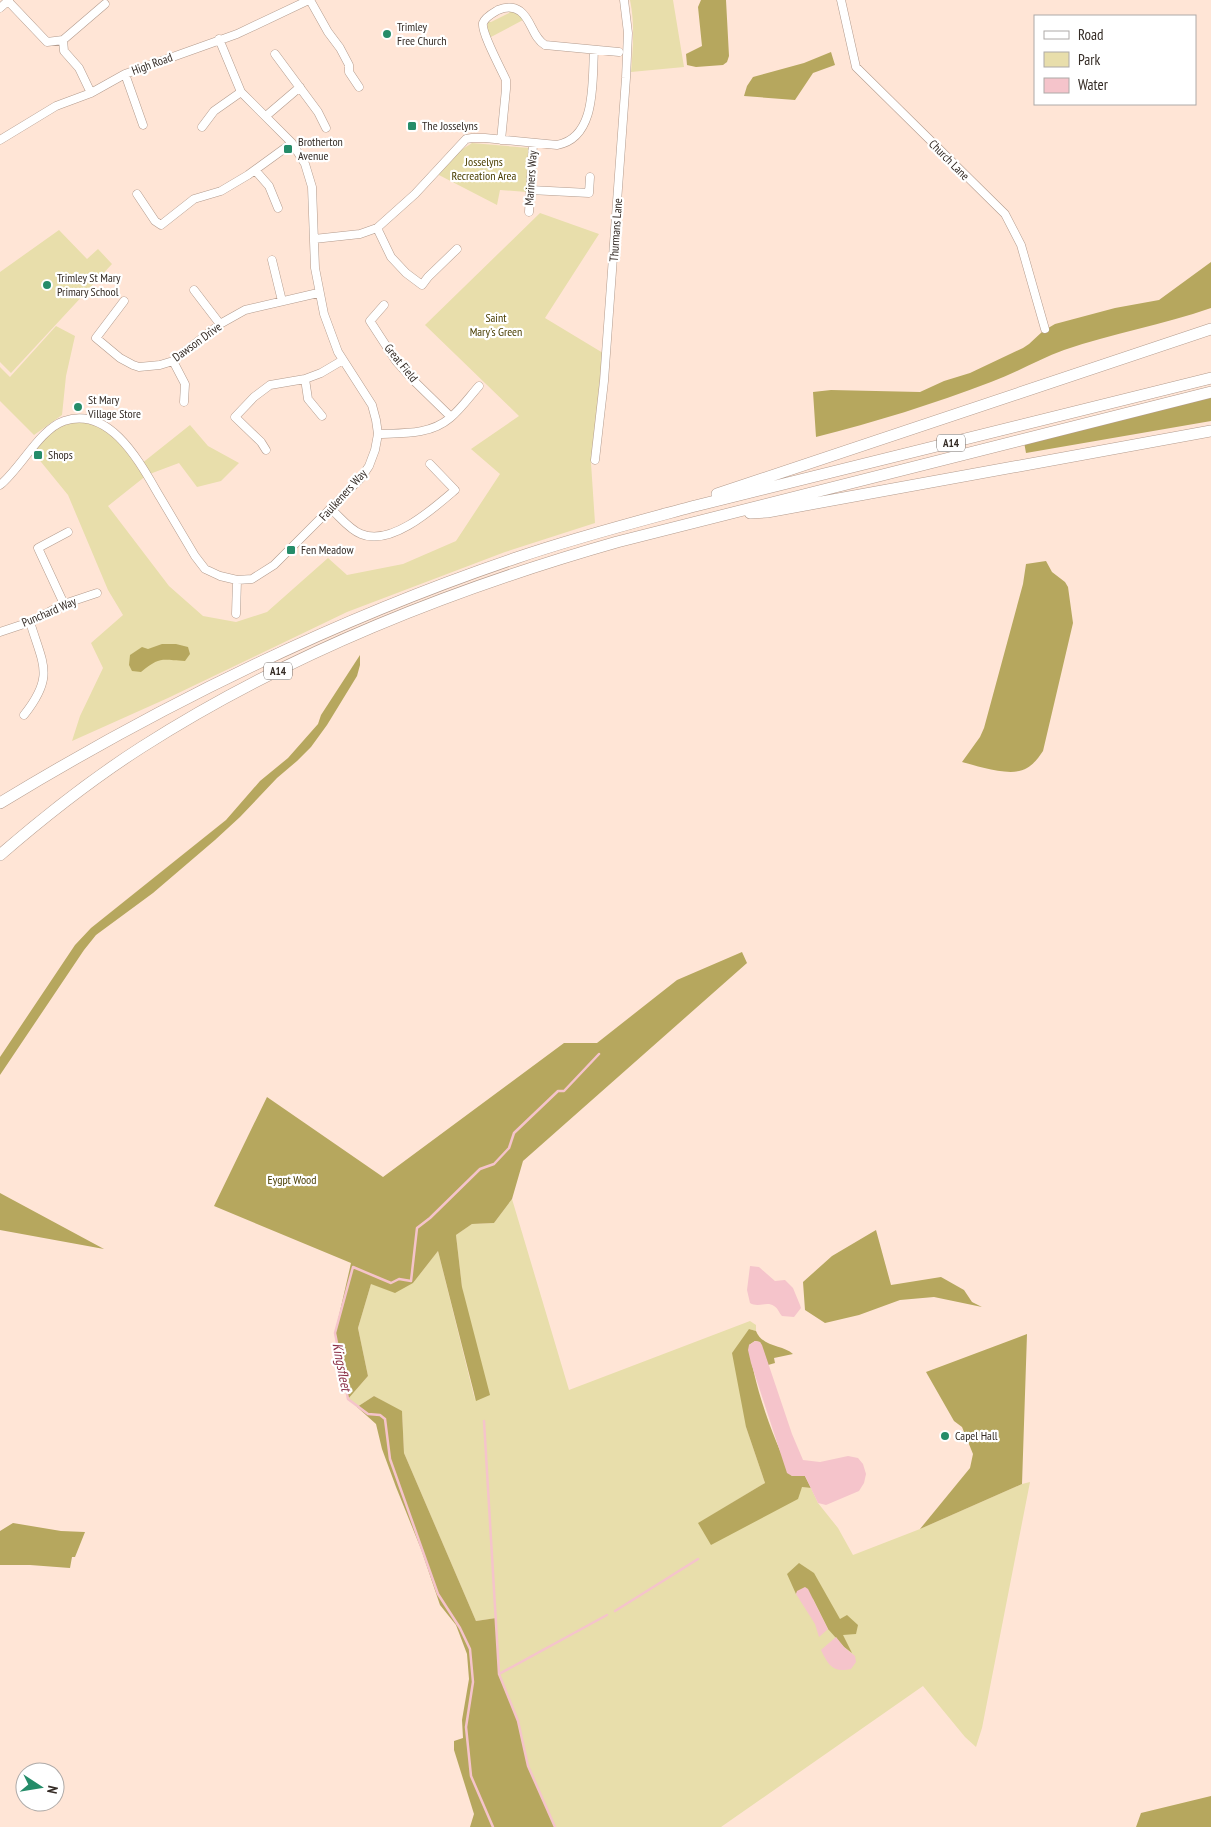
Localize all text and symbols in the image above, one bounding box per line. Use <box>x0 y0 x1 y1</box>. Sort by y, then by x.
legend <box>1034 15 1196 105</box>
place label: Trimley Free Church <box>397 19 446 48</box>
text: Road <box>1078 25 1104 44</box>
marker: Trimley Free Church <box>381 28 393 40</box>
street label: High Road <box>129 49 174 78</box>
text: Park <box>1078 50 1100 69</box>
text: Water <box>1078 75 1109 94</box>
place label: The Josselyns <box>422 118 478 133</box>
marker: The Josselyns <box>406 120 418 132</box>
place label: Brotherton Avenue <box>298 134 343 163</box>
street label: Church Lane <box>926 136 973 183</box>
marker: Brotherton Avenue <box>282 143 294 155</box>
street label: Mariners Way <box>521 149 540 206</box>
park label: Josselyns Recreation Area <box>452 154 517 183</box>
street label: Thurmans Lane <box>606 198 625 262</box>
place label: Trimley St Mary Primary School <box>57 270 121 299</box>
marker: Trimley St Mary Primary School <box>41 279 53 291</box>
park label: Saint Mary's Green <box>470 310 522 339</box>
street label: Dawson Drive <box>169 319 224 364</box>
street label: Great Field <box>381 340 421 385</box>
place label: St Mary Village Store <box>87 392 141 421</box>
marker: St Mary Village Store <box>72 401 84 413</box>
road number: A14 <box>937 434 965 452</box>
place label: Shops <box>48 447 73 462</box>
marker: Shops <box>32 449 44 461</box>
street label: Faulkeners Way <box>316 465 370 524</box>
place label: Fen Meadow <box>301 542 354 557</box>
marker: Fen Meadow <box>285 544 297 556</box>
street label: Punchard Way <box>19 593 79 630</box>
road number: A14 <box>264 662 292 679</box>
park label: Eygpt Wood <box>268 1172 316 1187</box>
water label: Kingsfleet <box>329 1341 356 1395</box>
place label: Capel Hall <box>955 1428 998 1443</box>
marker: Capel Hall <box>939 1430 951 1442</box>
north arrow <box>15 1762 65 1812</box>
text: N <box>43 1784 62 1795</box>

